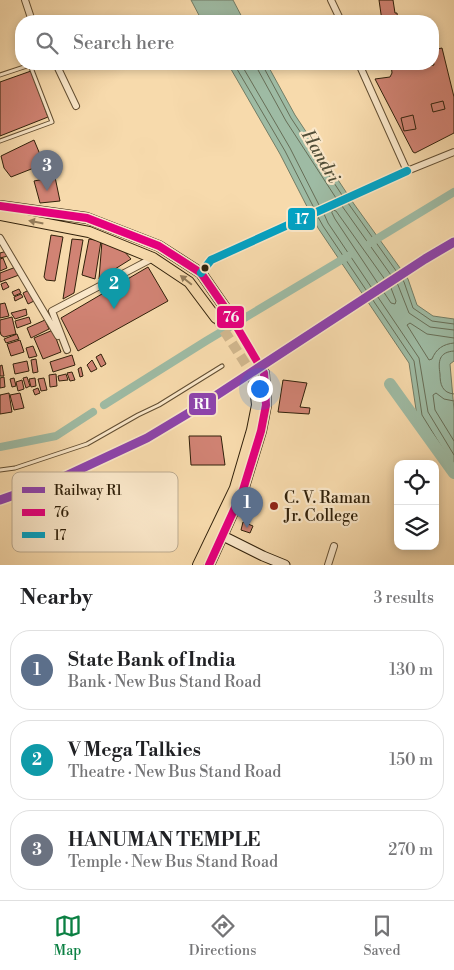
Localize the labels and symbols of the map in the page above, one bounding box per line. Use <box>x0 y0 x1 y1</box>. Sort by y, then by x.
water label: Handri <box>296 125 345 187</box>
pin: 3 <box>31 150 63 191</box>
line badge: 17 <box>287 207 316 231</box>
text: 17 <box>295 211 310 229</box>
one-way arrow <box>28 217 44 225</box>
unlabelled marker <box>200 263 210 273</box>
pin: 2 <box>98 268 130 309</box>
one-way arrow <box>179 275 192 286</box>
line badge: 76 <box>216 305 245 329</box>
text: 76 <box>223 309 239 327</box>
your location <box>247 376 273 402</box>
line badge: R1 <box>188 392 217 416</box>
text: R1 <box>193 396 211 414</box>
legend <box>12 472 178 552</box>
text: Railway R1 <box>54 482 122 500</box>
pin: 1 <box>231 487 263 528</box>
place label: C. V. Raman Jr. College <box>283 488 371 526</box>
marker: C. V. Raman Jr. College <box>268 500 280 512</box>
text: 76 <box>54 504 70 522</box>
text: 17 <box>54 527 66 545</box>

